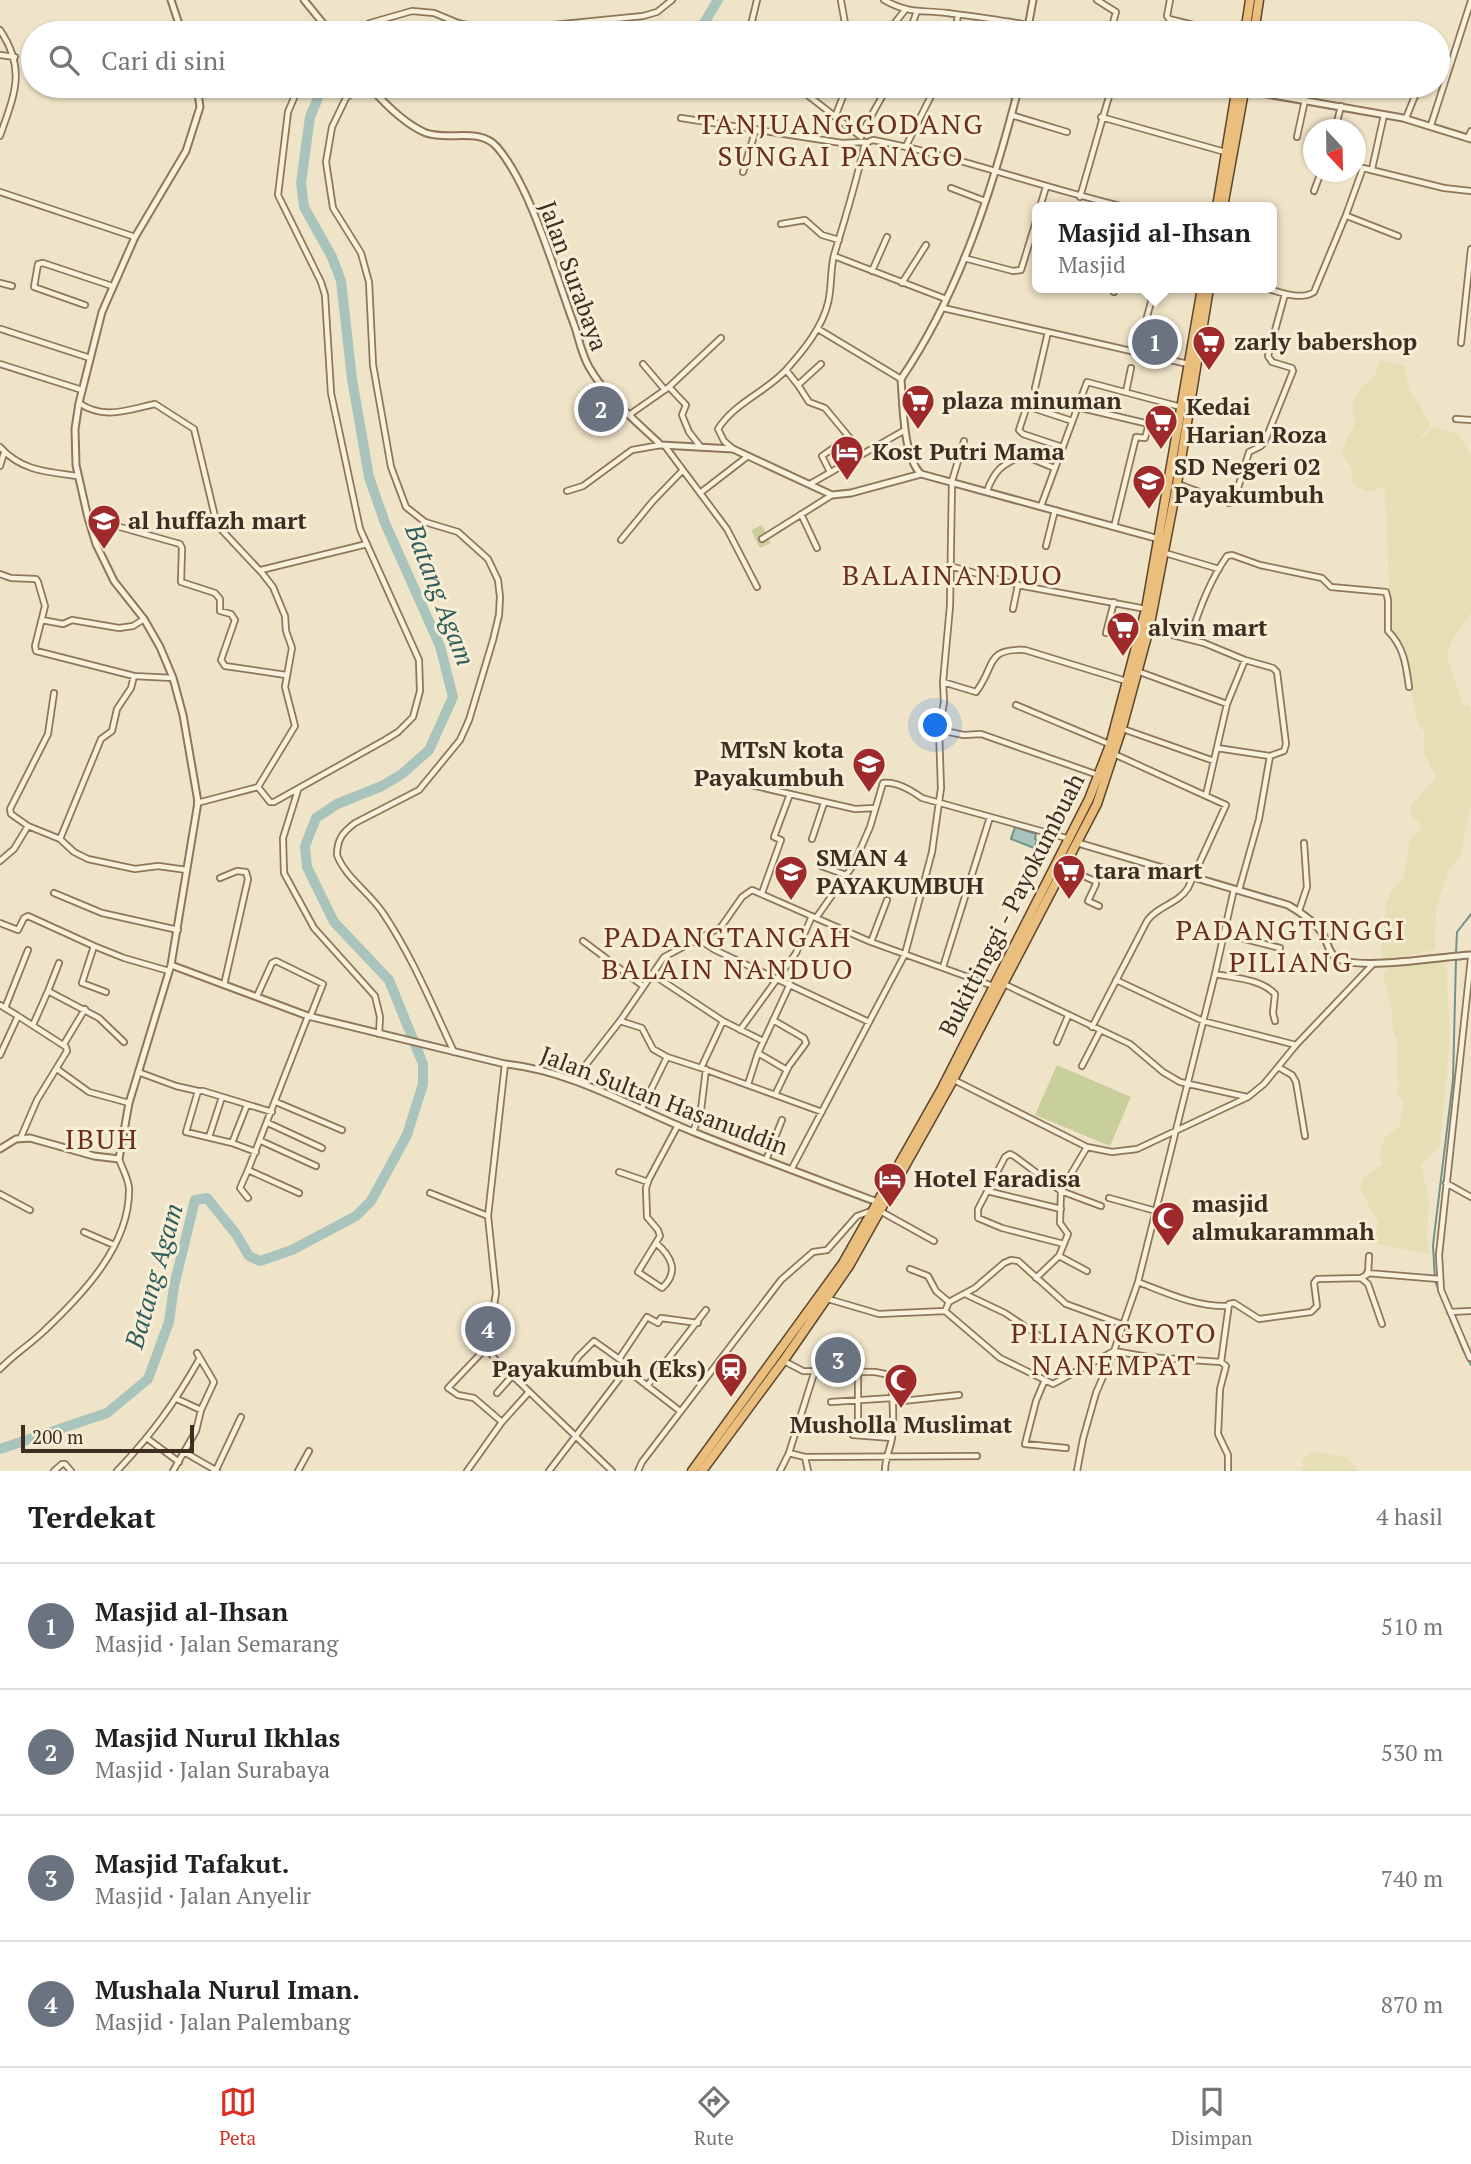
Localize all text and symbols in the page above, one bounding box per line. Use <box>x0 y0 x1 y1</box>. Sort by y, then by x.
search box <box>21 21 1450 98</box>
icon: search <box>45 41 83 79</box>
text: Cari di sini <box>101 43 226 77</box>
district label: TANJUANGGODANG SUNGAI PANAGO <box>697 105 985 174</box>
north arrow <box>1303 119 1366 182</box>
street label: Jalan Surabaya <box>532 196 616 355</box>
popup <box>1032 202 1277 293</box>
text: Masjid al-Ihsan <box>1058 215 1251 249</box>
text: Masjid <box>1058 249 1126 280</box>
pin: 1 <box>1132 316 1178 368</box>
supermarket icon: zarly babershop <box>1190 323 1228 372</box>
place label: zarly babershop <box>1234 325 1417 357</box>
supermarket icon: plaza minuman <box>899 382 937 431</box>
pin: 2 <box>578 383 624 435</box>
place label: plaza minuman <box>942 384 1122 416</box>
place label: Kedai Harian Roza <box>1186 390 1328 450</box>
supermarket icon: Kedai Harian Roza <box>1142 402 1180 451</box>
hotel icon: Kost Putri Mama <box>828 433 866 482</box>
place label: Kost Putri Mama <box>872 435 1066 467</box>
place label: SD Negeri 02 Payakumbuh <box>1174 450 1325 510</box>
school or university icon: SD Negeri 02 Payakumbuh <box>1130 462 1168 511</box>
school or university icon: al huffazh mart <box>85 502 123 551</box>
place label: al huffazh mart <box>128 504 307 536</box>
water label: Batang Agam <box>398 518 484 671</box>
district label: BALAINANDUO <box>842 556 1064 593</box>
supermarket icon: alvin mart <box>1104 609 1142 658</box>
place label: alvin mart <box>1148 611 1268 643</box>
your location <box>918 708 952 742</box>
place label: MTsN kota Payakumbuh <box>694 733 845 793</box>
school or university icon: MTsN kota Payakumbuh <box>850 745 888 794</box>
street label: Bukittinggi - Payokumbuah <box>931 768 1091 1042</box>
place label: SMAN 4 PAYAKUMBUH <box>816 841 984 901</box>
supermarket icon: tara mart <box>1050 852 1088 901</box>
school or university icon: SMAN 4 PAYAKUMBUH <box>772 853 810 902</box>
place label: tara mart <box>1094 854 1203 886</box>
district label: PADANGTINGGI PILIANG <box>1175 911 1407 980</box>
district label: PADANGTANGAH BALAIN NANDUO <box>601 918 855 987</box>
street label: Jalan Sultan Hasanuddin <box>536 1038 793 1162</box>
district label: IBUH <box>65 1120 139 1157</box>
hotel icon: Hotel Faradisa <box>871 1160 909 1209</box>
place label: Hotel Faradisa <box>914 1162 1082 1194</box>
place label: masjid almukarammah <box>1192 1187 1375 1247</box>
water label: Batang Agam <box>116 1199 190 1353</box>
mosque icon: masjid almukarammah <box>1149 1199 1187 1248</box>
pin: 4 <box>465 1303 511 1355</box>
district label: PILIANGKOTO NANEMPAT <box>1010 1314 1218 1383</box>
pin: 3 <box>815 1334 861 1386</box>
station icon: Payakumbuh (Eks) <box>712 1350 750 1399</box>
place label: Payakumbuh (Eks) <box>492 1352 706 1384</box>
mosque icon: Musholla Muslimat <box>882 1361 920 1410</box>
place label: Musholla Muslimat <box>790 1408 1013 1440</box>
scale bar <box>21 1422 194 1454</box>
text: 200 m <box>32 1424 83 1449</box>
text: Terdekat <box>28 1497 156 1537</box>
text: 4 hasil <box>1376 1501 1443 1532</box>
text: Masjid al-Ihsan <box>95 1594 288 1628</box>
text: 1 <box>45 1611 58 1642</box>
text: 510 m <box>1381 1611 1443 1642</box>
text: Masjid · Jalan Semarang <box>95 1628 338 1659</box>
text: Masjid Nurul Ikhlas <box>95 1720 340 1754</box>
text: 2 <box>45 1737 58 1768</box>
text: 530 m <box>1381 1737 1443 1768</box>
text: Masjid · Jalan Surabaya <box>95 1754 330 1785</box>
text: Masjid Tafakut. <box>95 1846 289 1880</box>
text: 3 <box>45 1863 58 1894</box>
text: 740 m <box>1381 1863 1443 1894</box>
text: Masjid · Jalan Anyelir <box>95 1880 311 1911</box>
text: Mushala Nurul Iman. <box>95 1972 360 2006</box>
text: 4 <box>45 1989 58 2020</box>
text: 870 m <box>1381 1989 1443 2020</box>
text: Masjid · Jalan Palembang <box>95 2006 350 2037</box>
tab: Peta <box>219 2083 257 2150</box>
tab: Rute <box>694 2083 734 2150</box>
tab: Disimpan <box>1171 2083 1252 2150</box>

